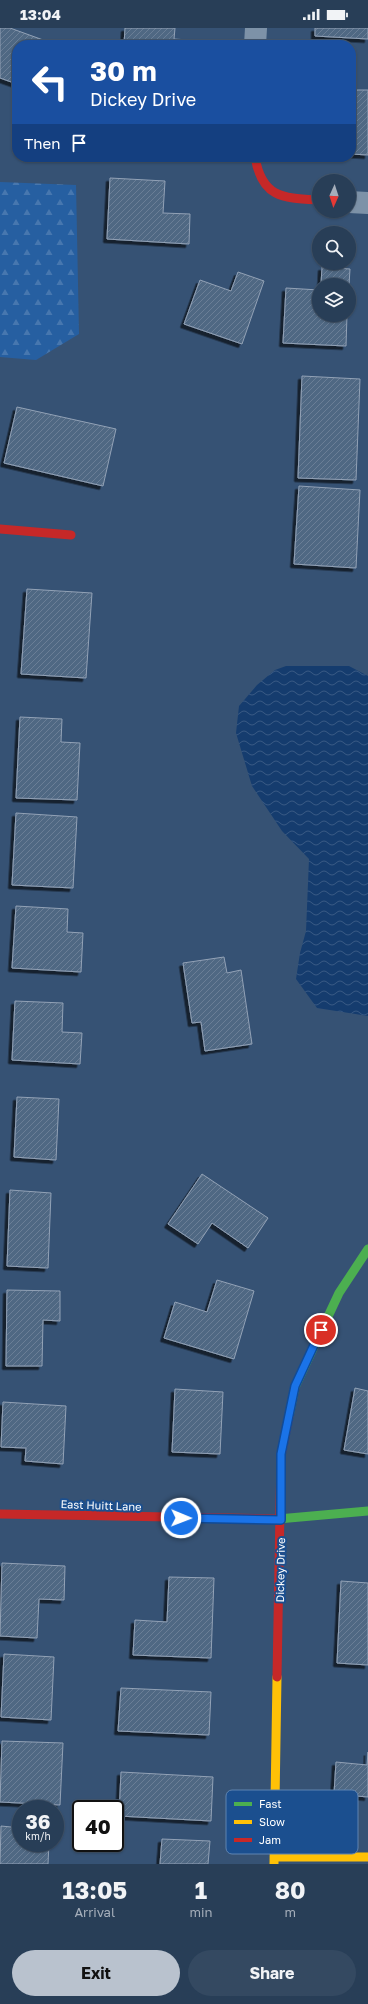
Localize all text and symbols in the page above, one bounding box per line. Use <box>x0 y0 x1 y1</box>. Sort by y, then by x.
text: 13:04 <box>20 5 61 23</box>
text: 30 m <box>90 54 157 87</box>
icon: left <box>24 56 76 108</box>
text: Dickey Drive <box>90 88 196 110</box>
icon: arrive <box>68 132 90 154</box>
text: Then <box>24 134 60 152</box>
north arrow <box>312 174 356 218</box>
map controls <box>312 174 356 322</box>
button: search <box>312 226 356 270</box>
button: layers <box>312 278 356 322</box>
pin <box>304 1313 338 1347</box>
icon: arrive <box>310 1319 332 1341</box>
street label: East Huitt Lane <box>60 1497 142 1513</box>
position arrow <box>160 1497 202 1539</box>
street label: Dickey Drive <box>273 1537 287 1603</box>
legend <box>226 1790 358 1854</box>
text: Fast <box>259 1797 282 1810</box>
speed limit sign: 40 <box>72 1800 124 1852</box>
text: 36 <box>26 1809 50 1833</box>
text: Slow <box>259 1815 285 1828</box>
text: km/h <box>25 1830 51 1842</box>
text: Jam <box>259 1833 281 1846</box>
text: 13:05 <box>62 1875 127 1904</box>
text: 1 <box>195 1875 207 1904</box>
text: 80 <box>275 1875 306 1904</box>
text: Arrival <box>74 1904 115 1920</box>
text: min <box>189 1904 212 1920</box>
text: m <box>284 1904 296 1920</box>
button: Exit <box>12 1950 180 1996</box>
button: Share <box>188 1950 356 1996</box>

